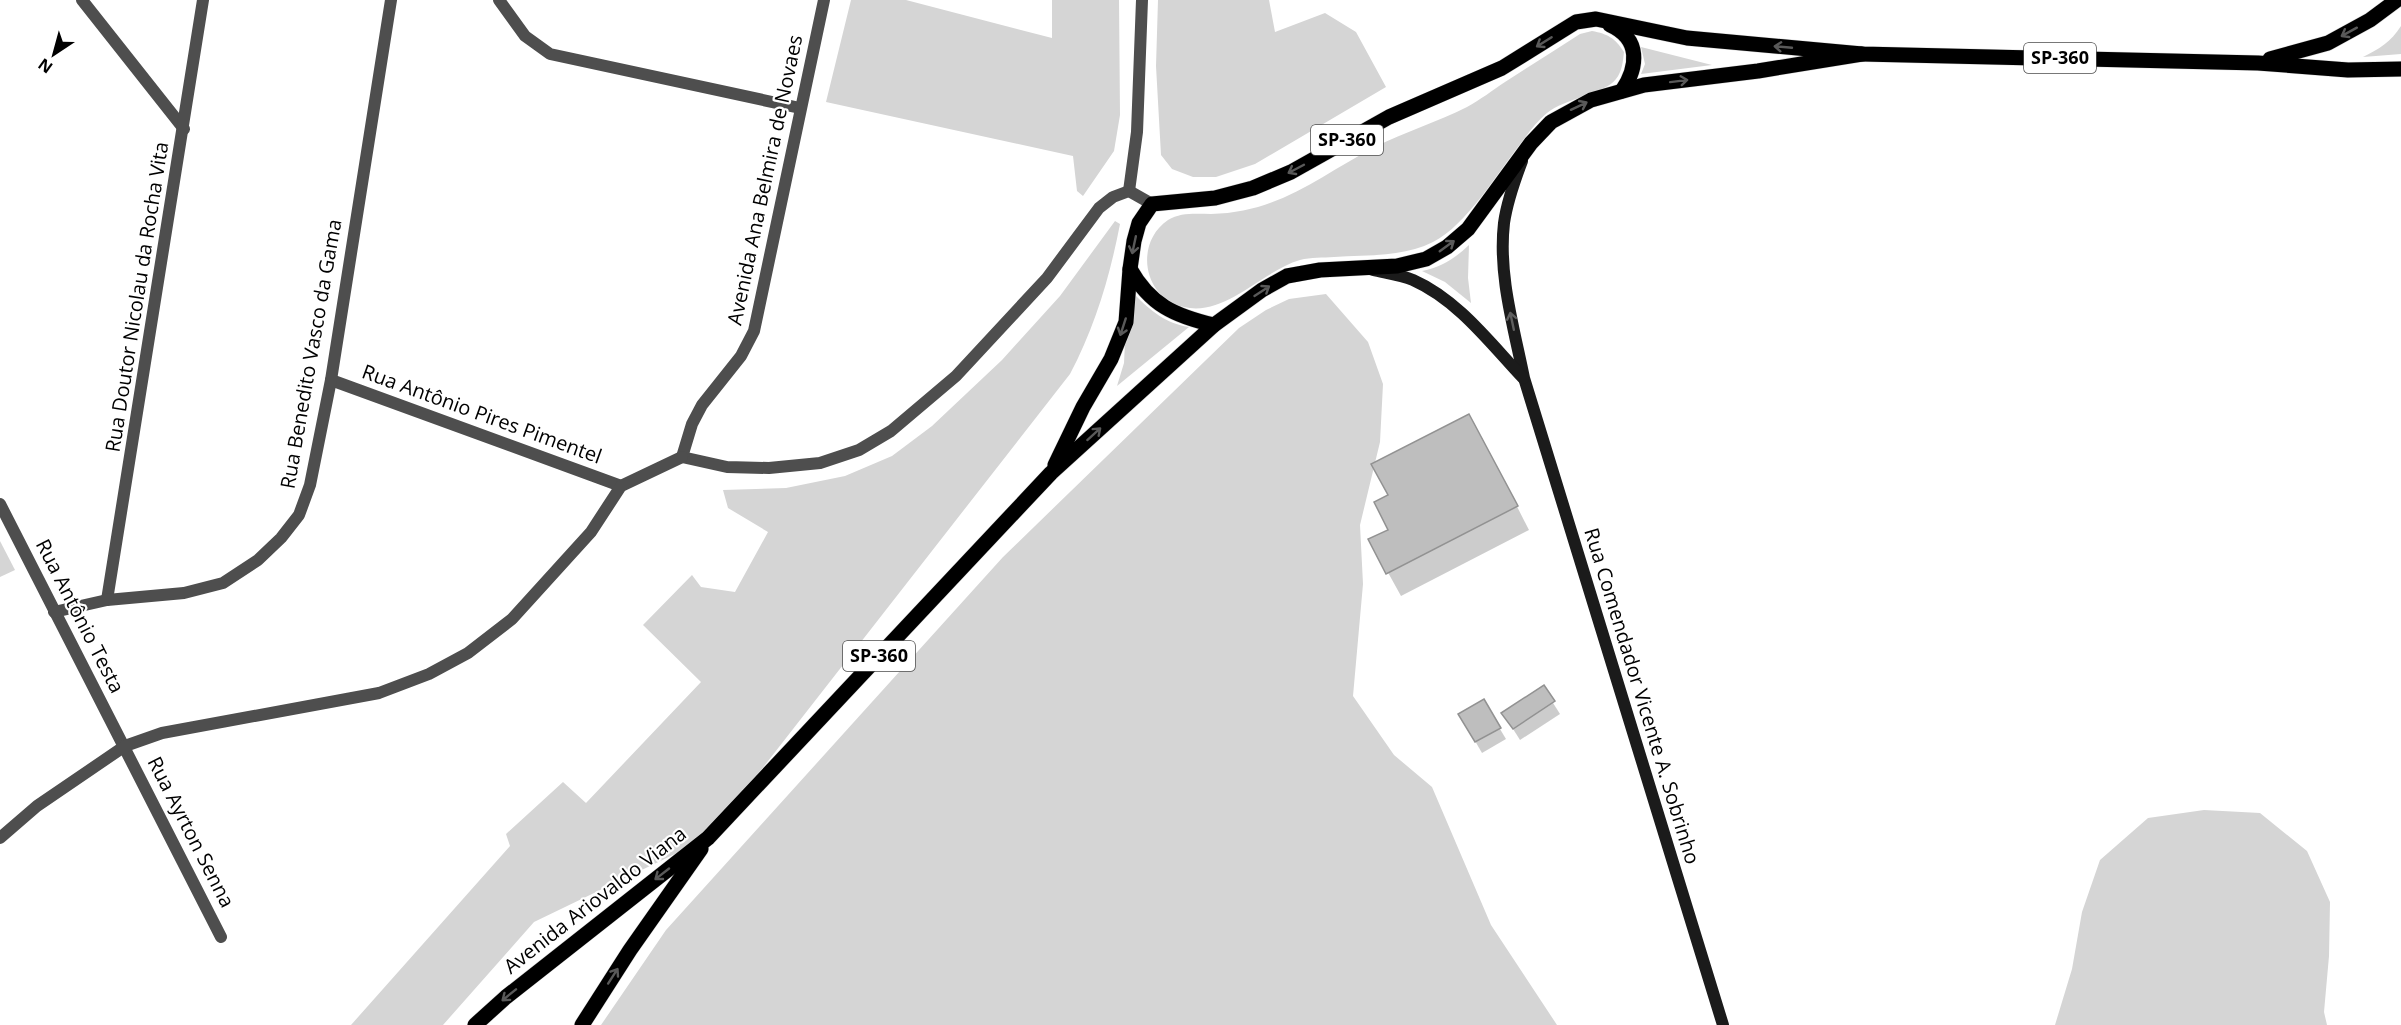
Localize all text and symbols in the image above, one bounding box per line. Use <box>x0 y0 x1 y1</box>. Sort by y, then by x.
north arrow <box>24 24 84 84</box>
one-way arrow <box>2341 26 2358 38</box>
street label: Avenida Ana Belmira de Novaes <box>721 32 808 327</box>
one-way arrow <box>1535 36 1552 49</box>
one-way arrow <box>1773 41 1793 52</box>
road number: SP-360 <box>2024 43 2096 73</box>
text: N <box>33 53 57 79</box>
one-way arrow <box>1669 75 1688 86</box>
one-way arrow <box>1570 99 1588 111</box>
road number: SP-360 <box>1311 125 1383 155</box>
street label: Rua Doutor Nicolau da Rocha Vita <box>99 140 174 454</box>
one-way arrow <box>1287 164 1305 175</box>
street label: Rua Benedito Vasco da Gama <box>273 217 348 491</box>
one-way arrow <box>1128 235 1139 255</box>
one-way arrow <box>1439 239 1455 252</box>
one-way arrow <box>1253 284 1270 297</box>
one-way arrow <box>1506 312 1517 331</box>
one-way arrow <box>1117 317 1128 336</box>
street label: Rua Antônio Pires Pimentel <box>359 358 606 470</box>
one-way arrow <box>1086 427 1101 441</box>
street label: Rua Comendador Vicente A. Sobrinho <box>1578 524 1707 867</box>
street label: Rua Antônio Testa <box>30 534 131 697</box>
road number: SP-360 <box>843 641 915 671</box>
street label: Rua Ayrton Senna <box>142 752 241 912</box>
street label: Avenida Ariovaldo Viana <box>498 820 692 979</box>
one-way arrow <box>654 868 670 881</box>
one-way arrow <box>608 968 620 985</box>
one-way arrow <box>501 988 517 1001</box>

